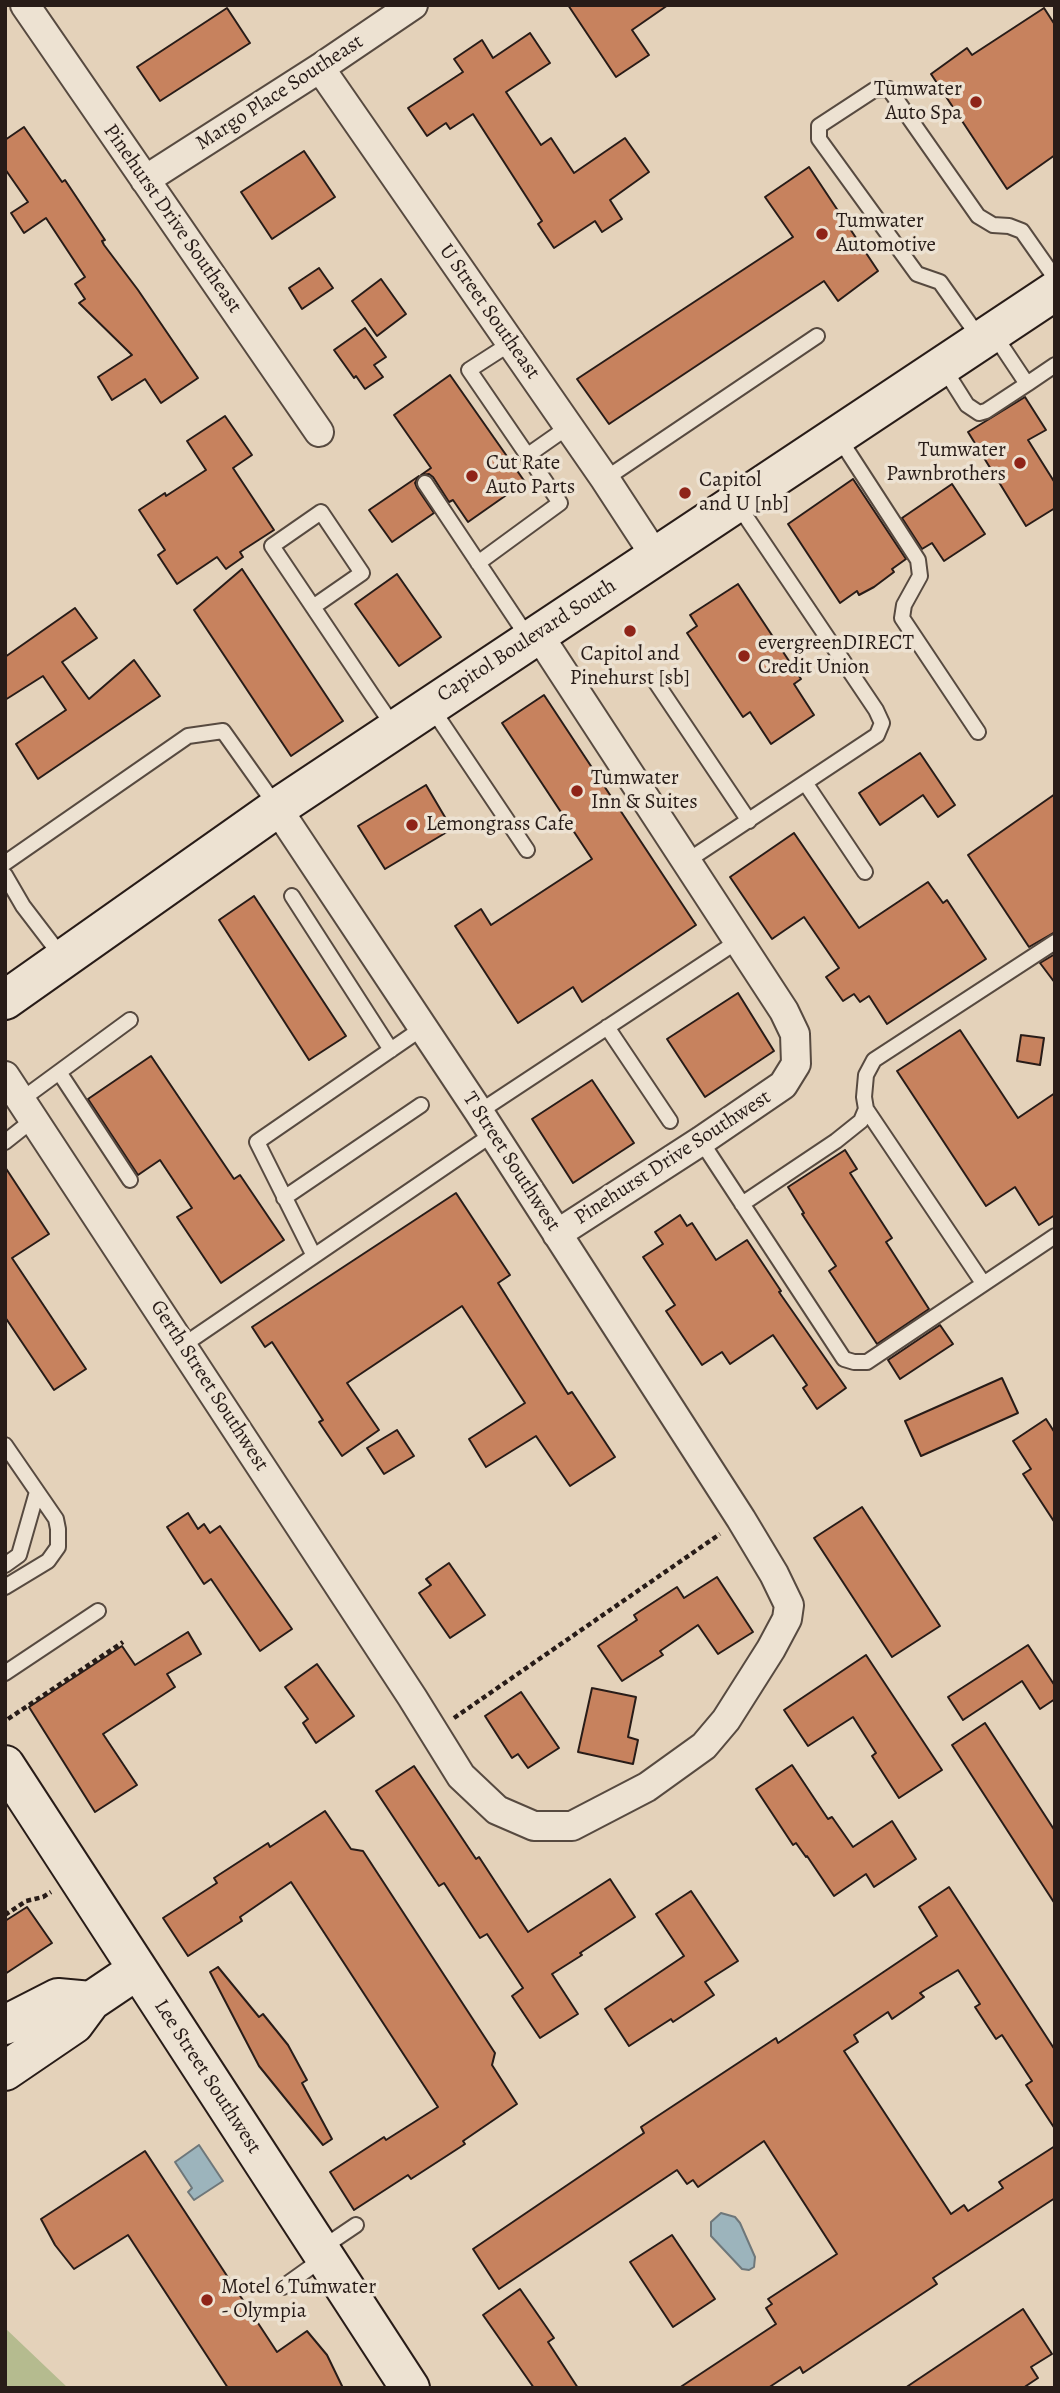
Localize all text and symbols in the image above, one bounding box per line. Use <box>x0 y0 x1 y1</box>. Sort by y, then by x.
street label: Margo Place Southeast <box>192 29 368 157</box>
place label: Tumwater Auto Spa <box>874 77 962 127</box>
marker: Tumwater Auto Spa <box>968 94 984 110</box>
street label: Pinehurst Drive Southeast <box>97 120 247 318</box>
place label: Tumwater Automotive <box>836 209 936 259</box>
marker: Tumwater Automotive <box>814 226 830 242</box>
street label: U Street Southeast <box>433 239 545 385</box>
place label: Tumwater Pawnbrothers <box>886 438 1006 488</box>
place label: Cut Rate Auto Parts <box>486 451 575 501</box>
marker: Tumwater Pawnbrothers <box>1012 455 1028 471</box>
marker: Cut Rate Auto Parts <box>464 468 480 484</box>
place label: Capitol and U [nb] <box>699 468 789 518</box>
marker: Capitol and U [nb] <box>677 485 693 501</box>
street label: Capitol Boulevard South <box>433 574 621 708</box>
marker: Capitol and Pinehurst [sb] <box>622 623 638 639</box>
place label: evergreenDIRECT Credit Union <box>758 631 914 681</box>
place label: Capitol and Pinehurst [sb] <box>570 642 690 692</box>
marker: evergreenDIRECT Credit Union <box>736 648 752 664</box>
place label: Tumwater Inn & Suites <box>591 766 698 816</box>
marker: Tumwater Inn & Suites <box>569 783 585 799</box>
place label: Lemongrass Cafe <box>426 812 574 838</box>
marker: Lemongrass Cafe <box>404 817 420 833</box>
street label: Pinehurst Drive Southwest <box>570 1085 776 1231</box>
street label: T Street Southwest <box>457 1088 565 1236</box>
street label: Gerth Street Southwest <box>144 1296 274 1476</box>
street label: Lee Street Southwest <box>148 1995 266 2159</box>
place label: Motel 6 Tumwater - Olympia <box>221 2275 376 2325</box>
marker: Motel 6 Tumwater - Olympia <box>199 2292 215 2308</box>

